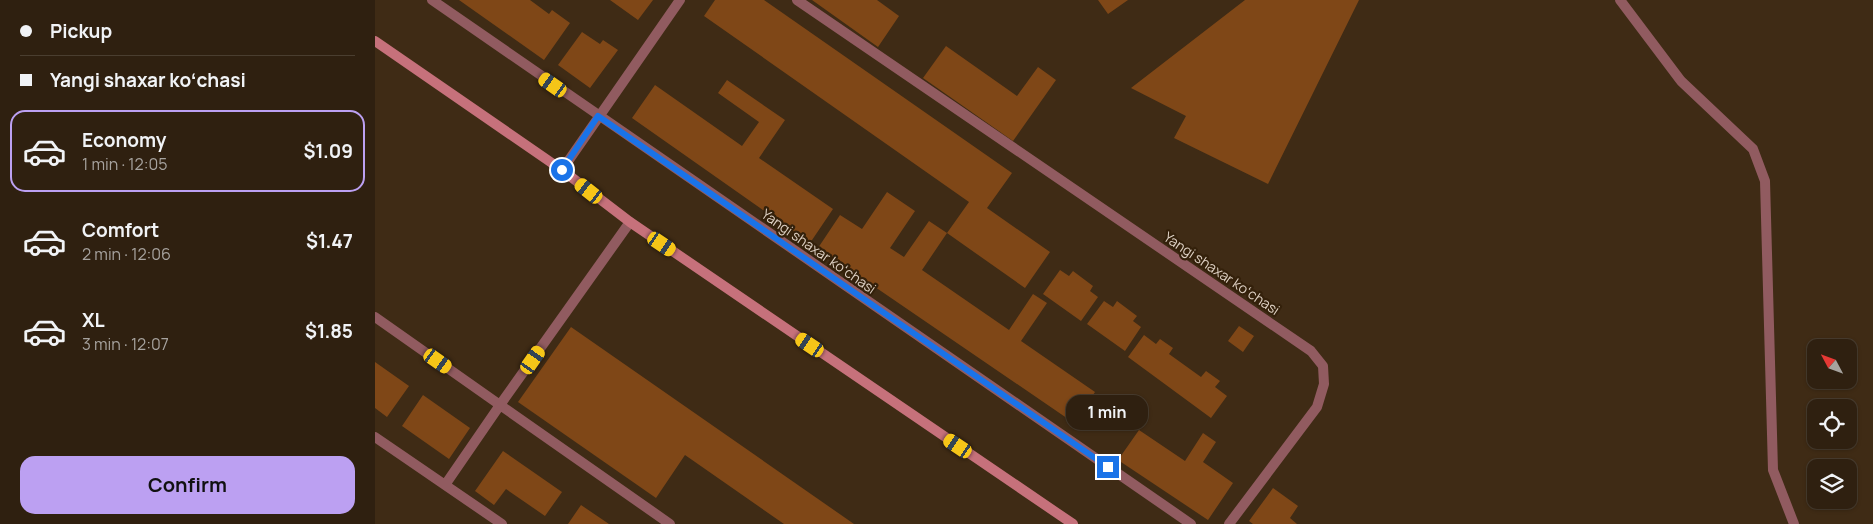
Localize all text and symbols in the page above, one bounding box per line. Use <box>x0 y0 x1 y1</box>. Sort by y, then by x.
text: Pickup <box>50 18 112 44</box>
text: Yangi shaxar koʻchasi <box>50 67 246 93</box>
car <box>536 70 569 100</box>
text: Economy <box>82 127 166 153</box>
icon: car <box>22 129 67 174</box>
text: $1.09 <box>303 138 353 164</box>
text: 1 min · 12:05 <box>82 153 167 175</box>
route start <box>551 159 573 181</box>
car <box>572 176 605 206</box>
street label: Yangi shaxar koʻchasi <box>758 204 880 298</box>
text: Comfort <box>82 217 159 243</box>
icon: car <box>22 219 67 264</box>
street label: Yangi shaxar koʻchasi <box>1160 227 1284 319</box>
text: $1.47 <box>306 228 353 254</box>
car <box>645 229 678 259</box>
text: 2 min · 12:06 <box>82 243 171 265</box>
text: XL <box>82 307 105 333</box>
icon: car <box>22 309 67 354</box>
text: $1.85 <box>305 318 353 344</box>
car <box>793 330 826 360</box>
text: 3 min · 12:07 <box>82 333 169 355</box>
north arrow <box>1807 339 1857 389</box>
map controls <box>1807 339 1857 509</box>
car <box>518 343 547 377</box>
car <box>421 346 454 376</box>
callout: 1 min <box>1067 394 1149 430</box>
button: locate <box>1807 399 1857 449</box>
text: 1 min <box>1087 401 1127 423</box>
car <box>941 431 974 461</box>
button: Confirm <box>20 456 355 514</box>
route end <box>1097 456 1119 478</box>
button: layers <box>1807 459 1857 509</box>

